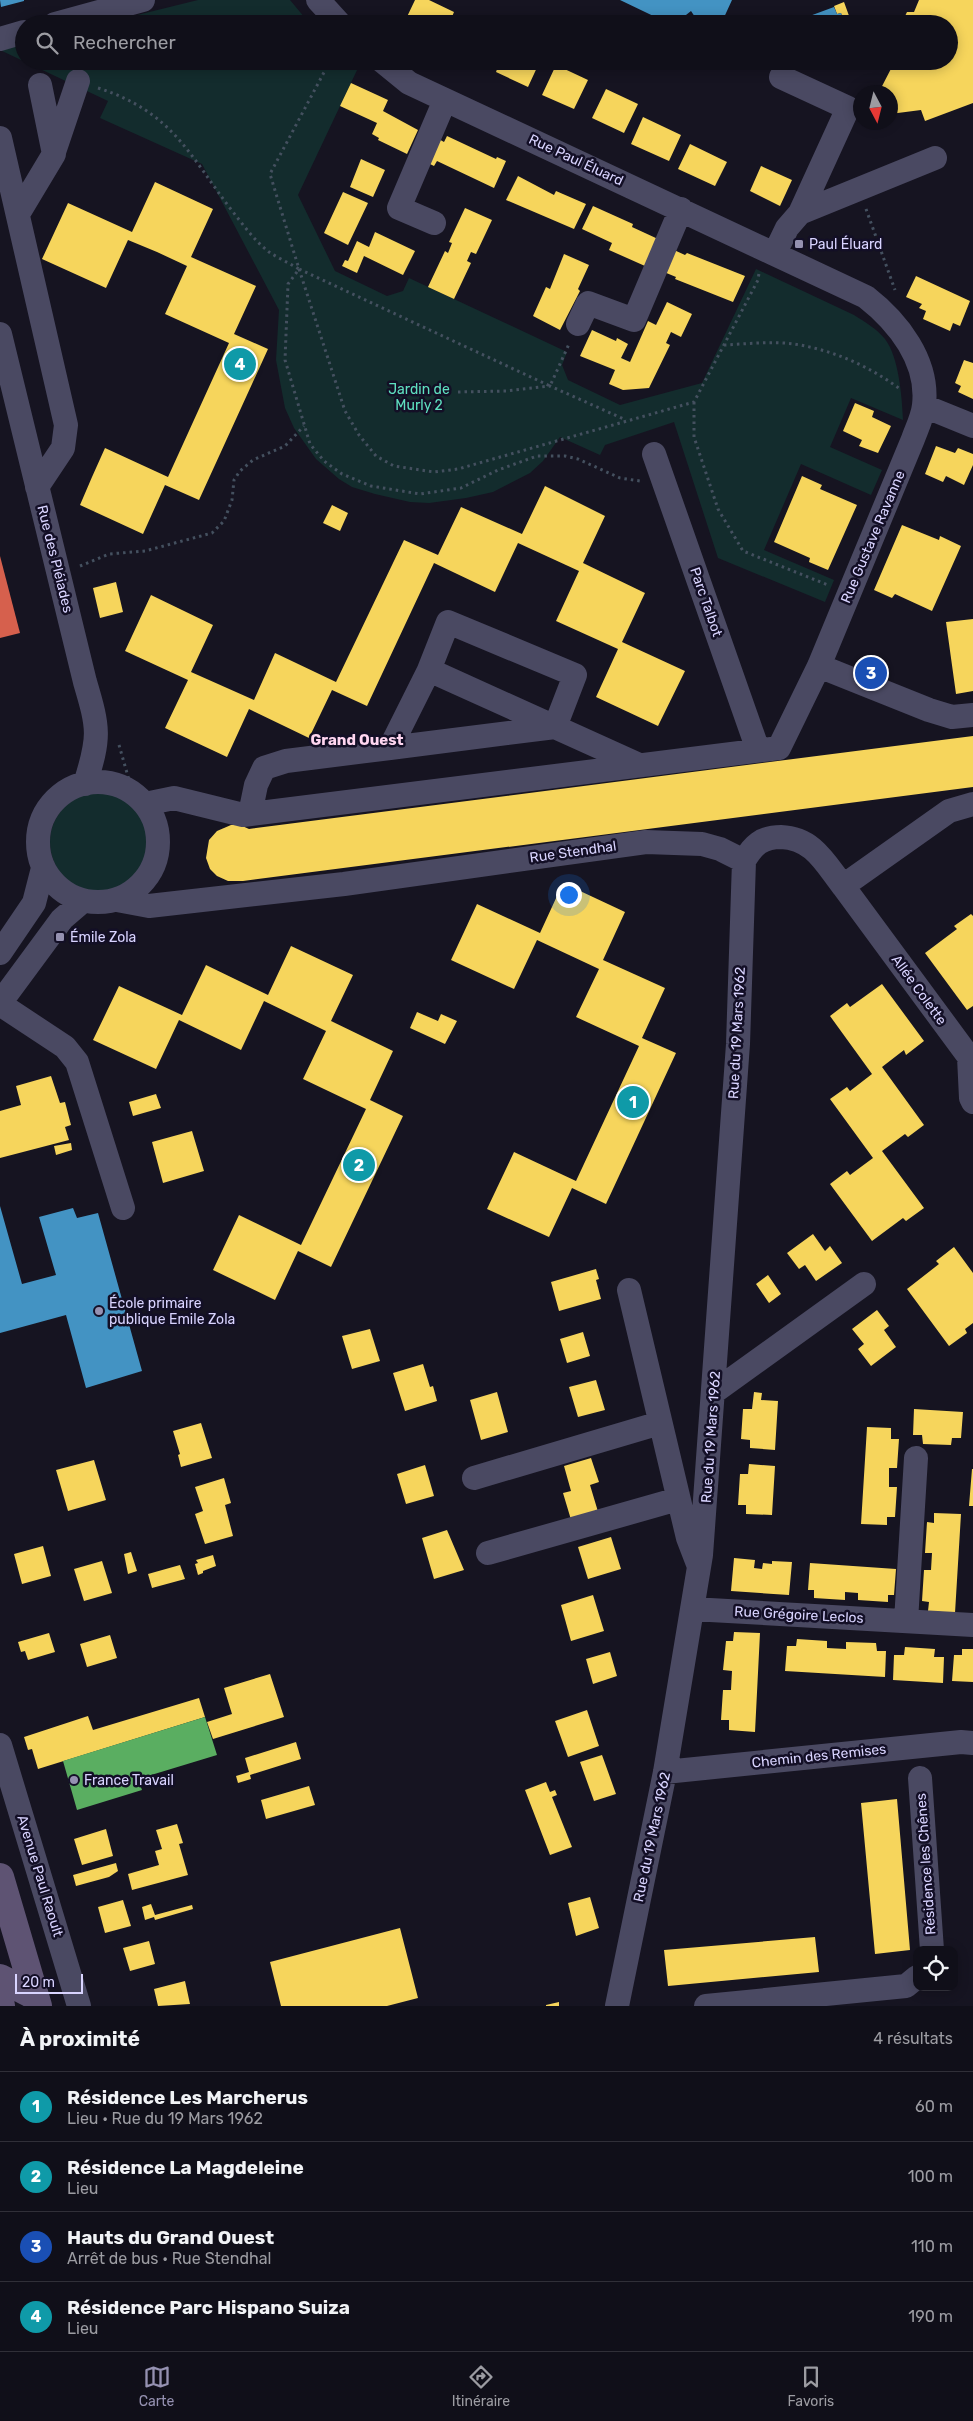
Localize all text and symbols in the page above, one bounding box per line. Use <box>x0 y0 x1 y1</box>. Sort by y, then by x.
search box <box>15 15 958 70</box>
icon: search <box>33 29 61 57</box>
text: Rechercher <box>73 31 176 54</box>
north arrow <box>853 85 898 130</box>
street label: Rue Paul Éluard <box>526 130 626 189</box>
place label: Paul Éluard <box>809 235 882 253</box>
marker: Paul Éluard <box>793 238 805 250</box>
pin: 4 <box>224 345 256 383</box>
park label: Jardin de Murly 2 <box>388 381 450 414</box>
street label: Rue Gustave Ravanne <box>837 468 909 606</box>
street label: Rue des Pléiades <box>33 503 77 615</box>
street label: Parc Talbot <box>686 565 726 639</box>
pin: 3 <box>855 654 887 692</box>
district label: Grand Ouest <box>310 731 404 749</box>
street label: Rue Stendhal <box>529 838 617 866</box>
your location <box>556 882 582 908</box>
place label: Émile Zola <box>70 928 136 946</box>
marker: Émile Zola <box>54 931 66 943</box>
street label: Allée Colette <box>888 952 950 1029</box>
street label: Rue du 19 Mars 1962 <box>725 966 749 1100</box>
pin: 1 <box>617 1083 649 1121</box>
pin: 2 <box>343 1146 375 1184</box>
place label: École primaire publique Emile Zola <box>109 1294 235 1328</box>
marker: École primaire publique Emile Zola <box>93 1305 105 1317</box>
street label: Rue du 19 Mars 1962 <box>698 1370 724 1504</box>
street label: Rue Grégoire Leclos <box>734 1603 864 1627</box>
street label: Chemin des Remises <box>751 1740 887 1772</box>
street label: Rue du 19 Mars 1962 <box>630 1771 674 1903</box>
place label: France Travail <box>84 1772 174 1789</box>
marker: France Travail <box>68 1774 80 1786</box>
street label: Résidence les Chênes <box>913 1793 939 1935</box>
street label: Avenue Paul Raoult <box>13 1813 67 1939</box>
map controls <box>913 1946 958 1991</box>
button: locate <box>913 1946 958 1991</box>
scale bar <box>15 1971 82 1994</box>
text: 20 m <box>22 1974 55 1991</box>
text: À proximité <box>20 2026 140 2051</box>
text: 4 résultats <box>873 2029 953 2048</box>
text: Résidence Les Marcherus <box>67 2086 308 2109</box>
text: 1 <box>32 2097 40 2116</box>
text: 60 m <box>915 2097 953 2116</box>
text: Lieu · Rue du 19 Mars 1962 <box>67 2109 263 2128</box>
text: Résidence La Magdeleine <box>67 2156 304 2179</box>
text: 2 <box>31 2167 41 2186</box>
text: 100 m <box>908 2167 953 2186</box>
text: Lieu <box>67 2179 98 2198</box>
text: Hauts du Grand Ouest <box>67 2226 274 2249</box>
text: 3 <box>31 2237 41 2256</box>
text: 110 m <box>911 2237 953 2256</box>
text: Arrêt de bus · Rue Stendhal <box>67 2249 271 2268</box>
text: Résidence Parc Hispano Suiza <box>67 2296 350 2319</box>
text: 4 <box>31 2307 41 2326</box>
text: 190 m <box>908 2307 953 2326</box>
text: Lieu <box>67 2319 98 2338</box>
tab: Carte <box>139 2363 174 2410</box>
tab: Itinéraire <box>452 2363 510 2410</box>
tab: Favoris <box>788 2363 834 2410</box>

